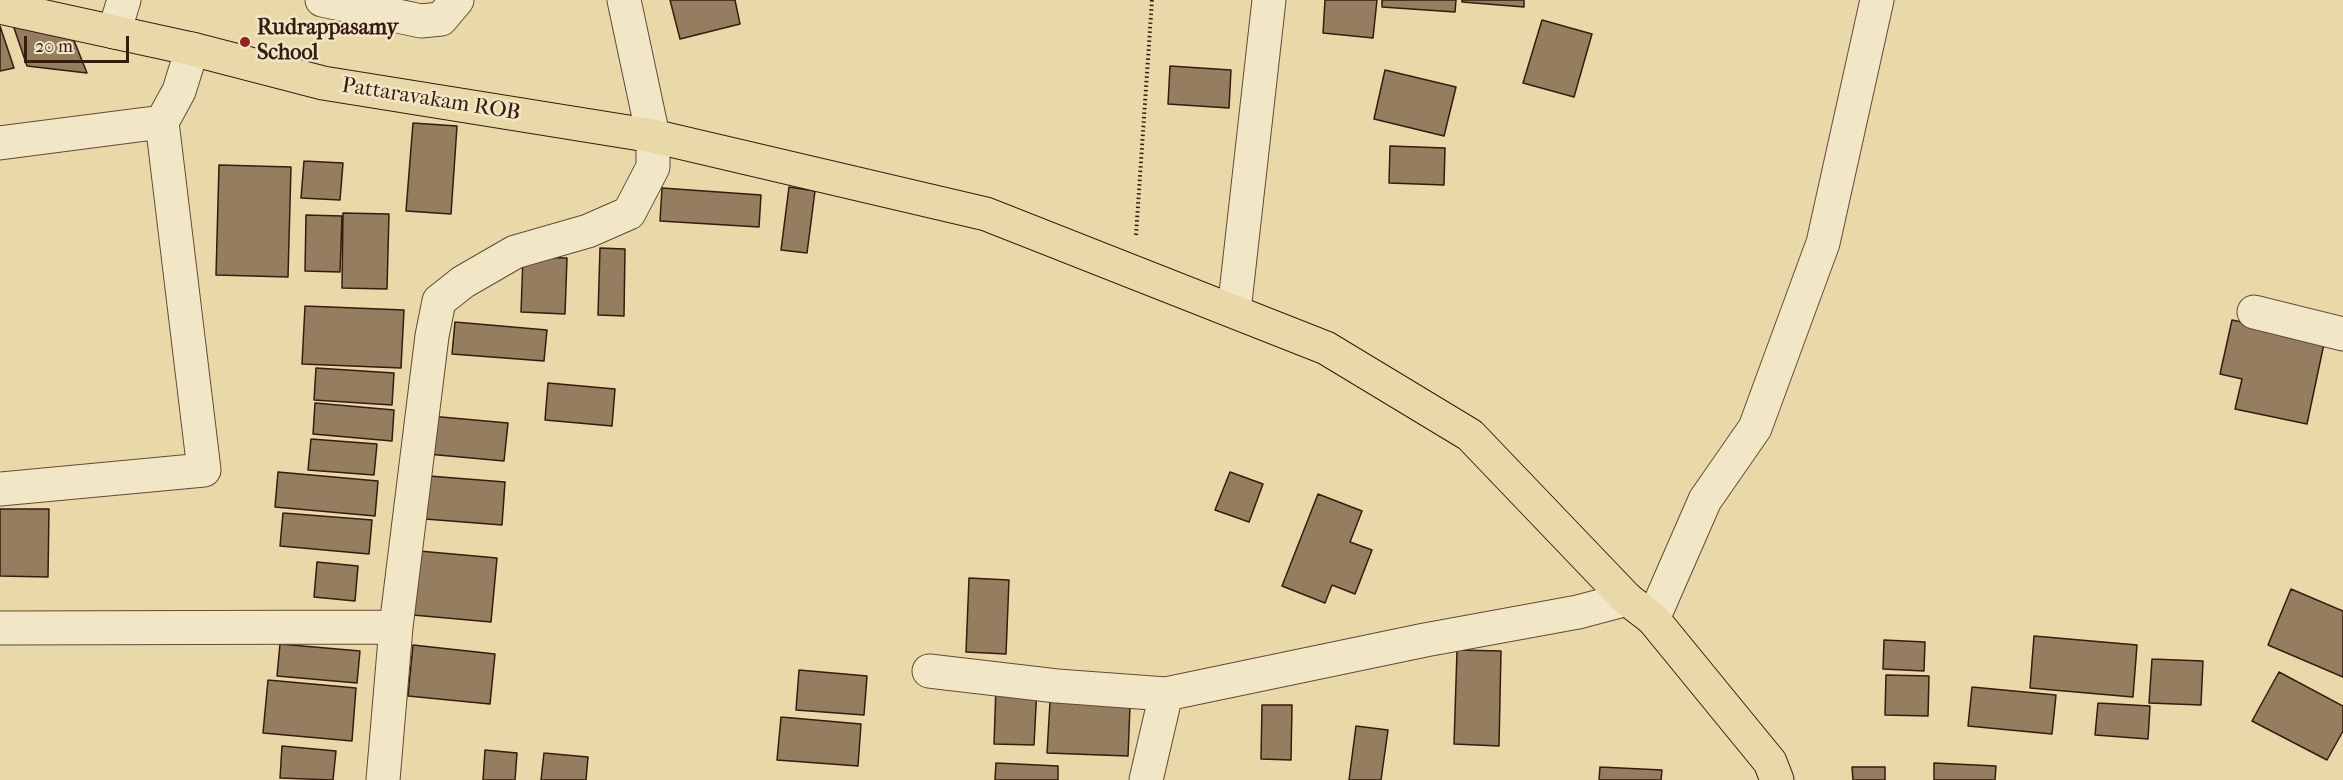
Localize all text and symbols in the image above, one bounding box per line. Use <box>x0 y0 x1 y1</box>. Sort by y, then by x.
place label: Rudrappasamy School <box>257 16 398 68</box>
scale bar <box>27 24 132 62</box>
marker: Rudrappasamy School <box>238 35 252 49</box>
text: 20 m <box>35 36 73 57</box>
street label: Pattaravakam ROB <box>340 73 522 127</box>

